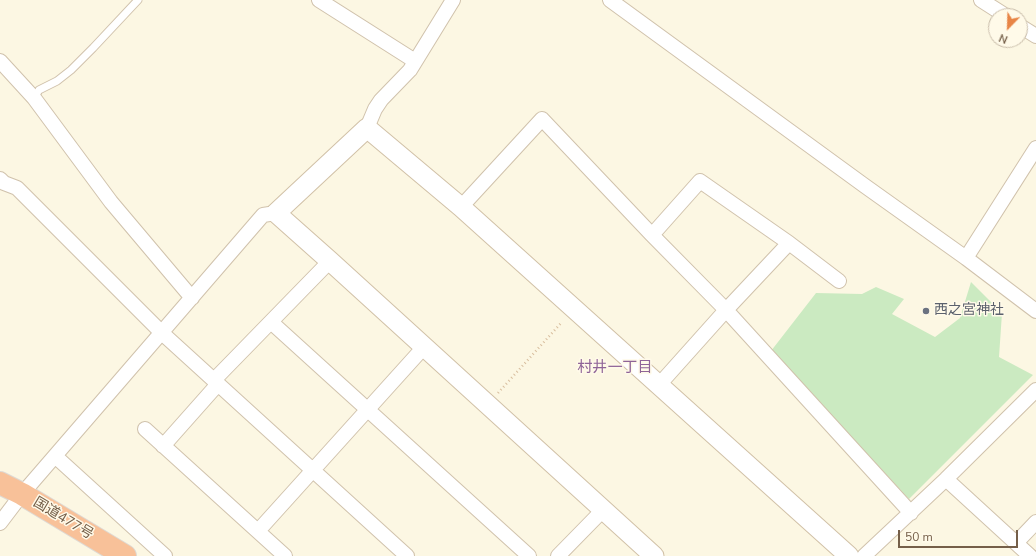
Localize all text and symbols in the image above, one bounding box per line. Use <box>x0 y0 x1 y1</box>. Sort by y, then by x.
north arrow <box>988 8 1028 48</box>
text: N <box>997 30 1010 47</box>
place label: 西之宮神社 <box>934 303 1004 319</box>
marker: 西之宮神社 <box>921 306 931 316</box>
district label: 村井一丁目 <box>578 359 652 377</box>
street label: 国道477号 <box>30 494 96 544</box>
scale bar <box>900 522 1020 548</box>
text: 50 m <box>905 529 933 545</box>

